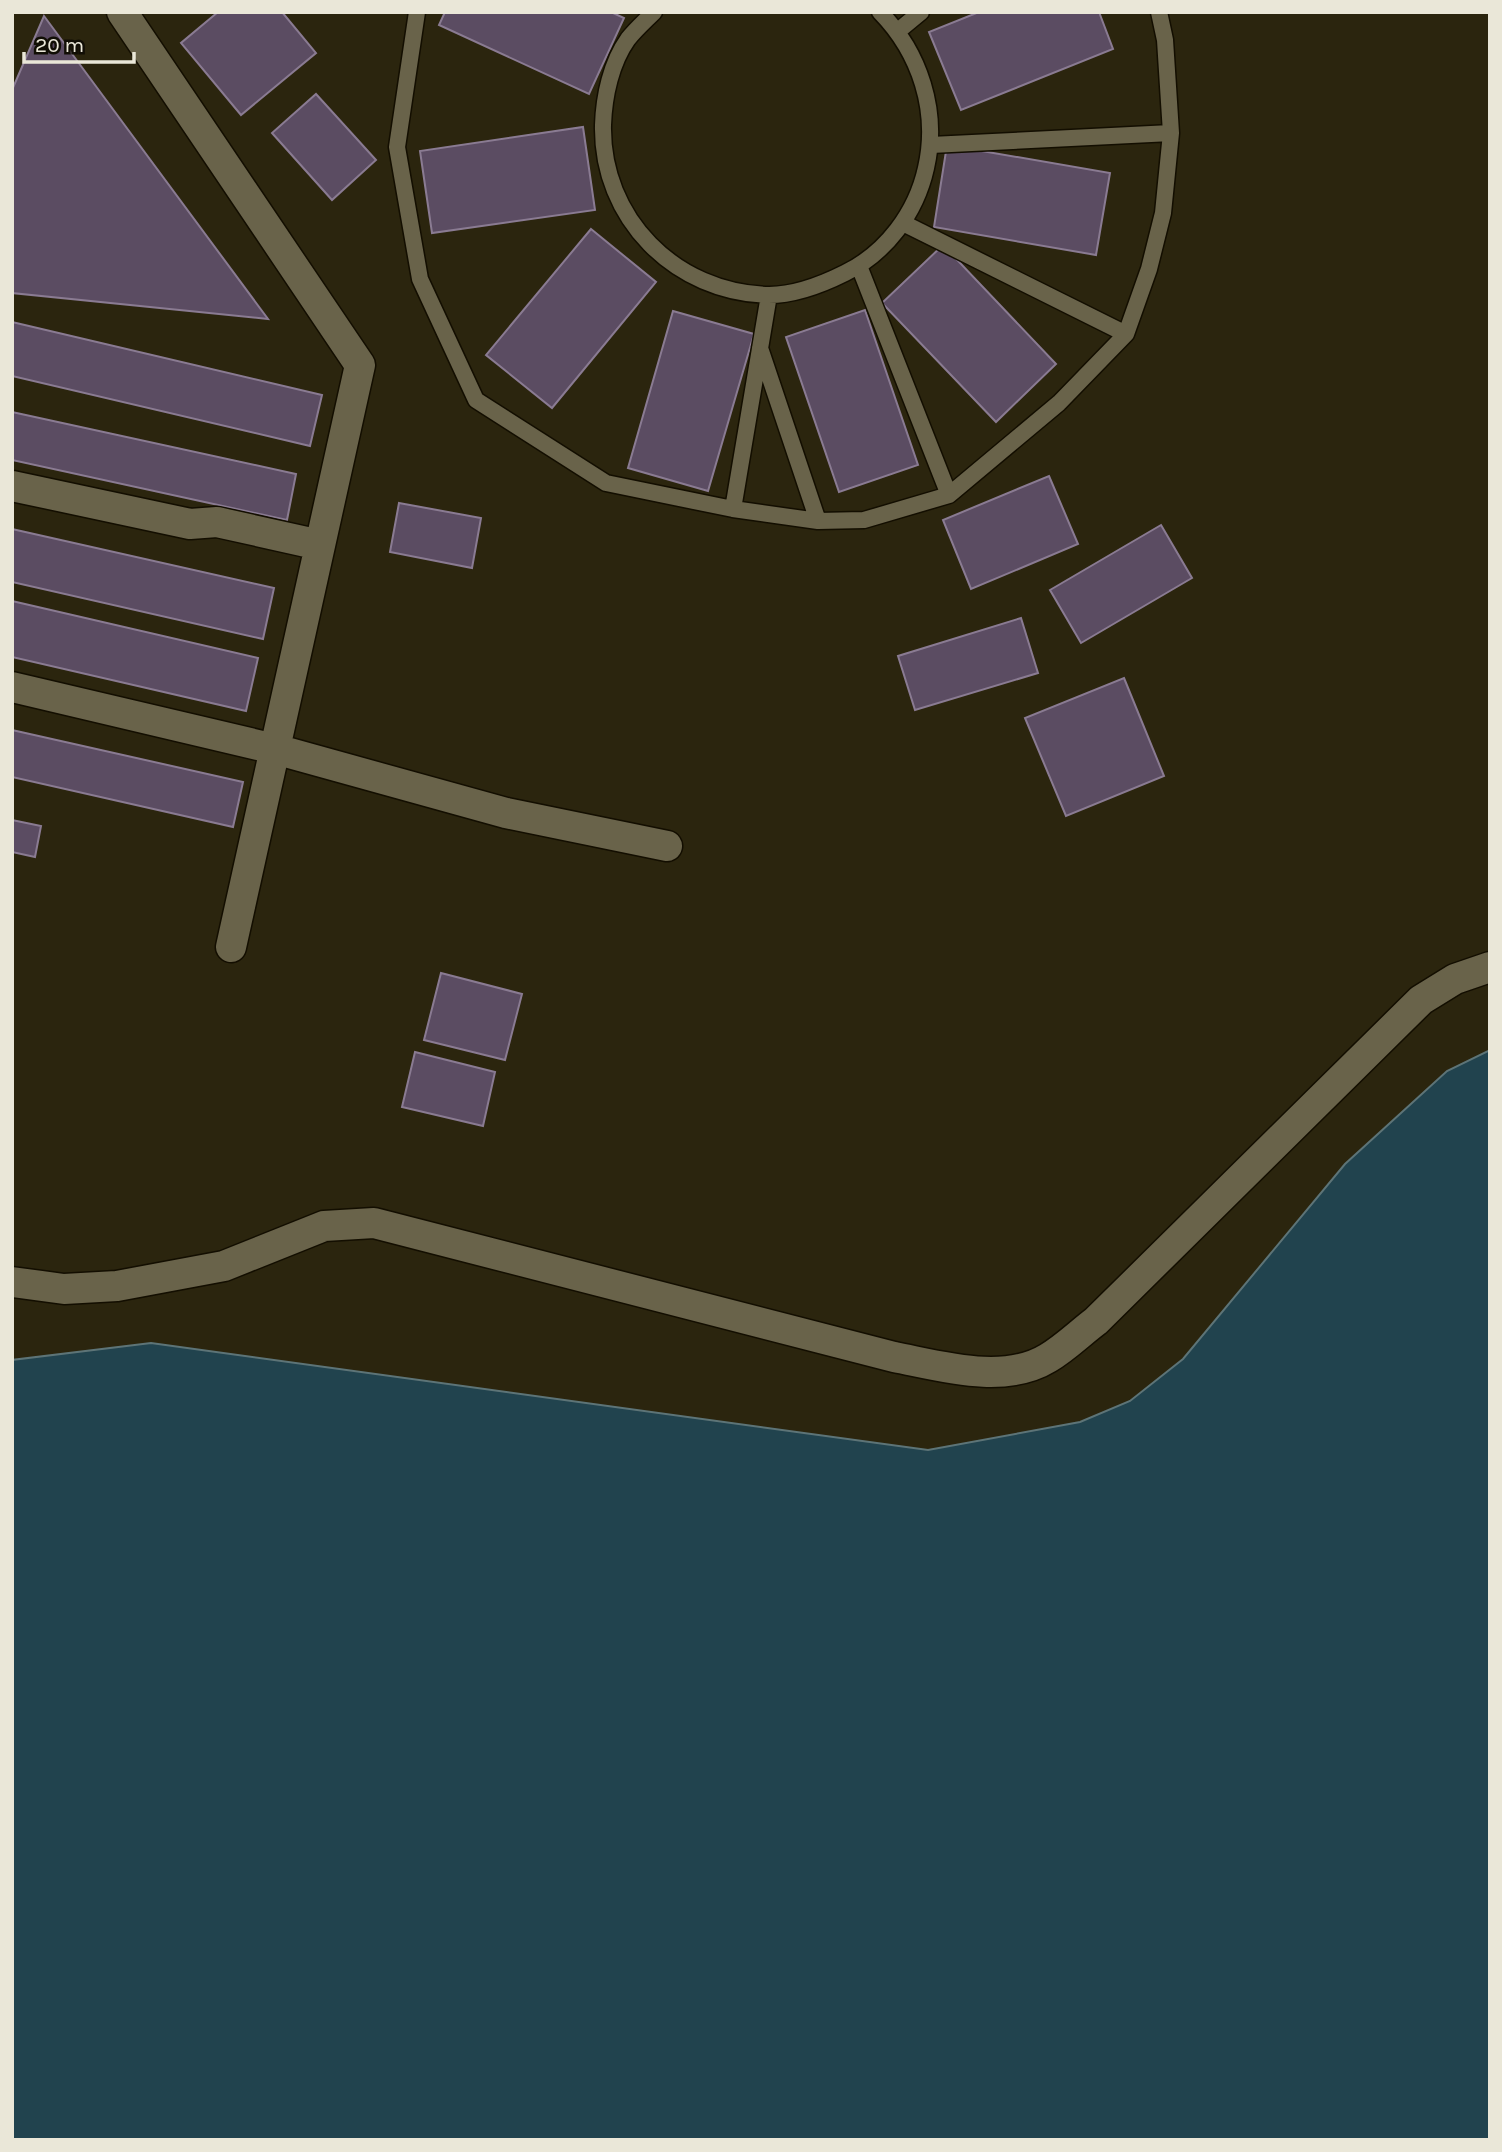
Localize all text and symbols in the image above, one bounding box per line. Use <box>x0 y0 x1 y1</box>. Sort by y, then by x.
scale bar <box>24 21 135 65</box>
text: 20 m <box>35 33 84 57</box>

